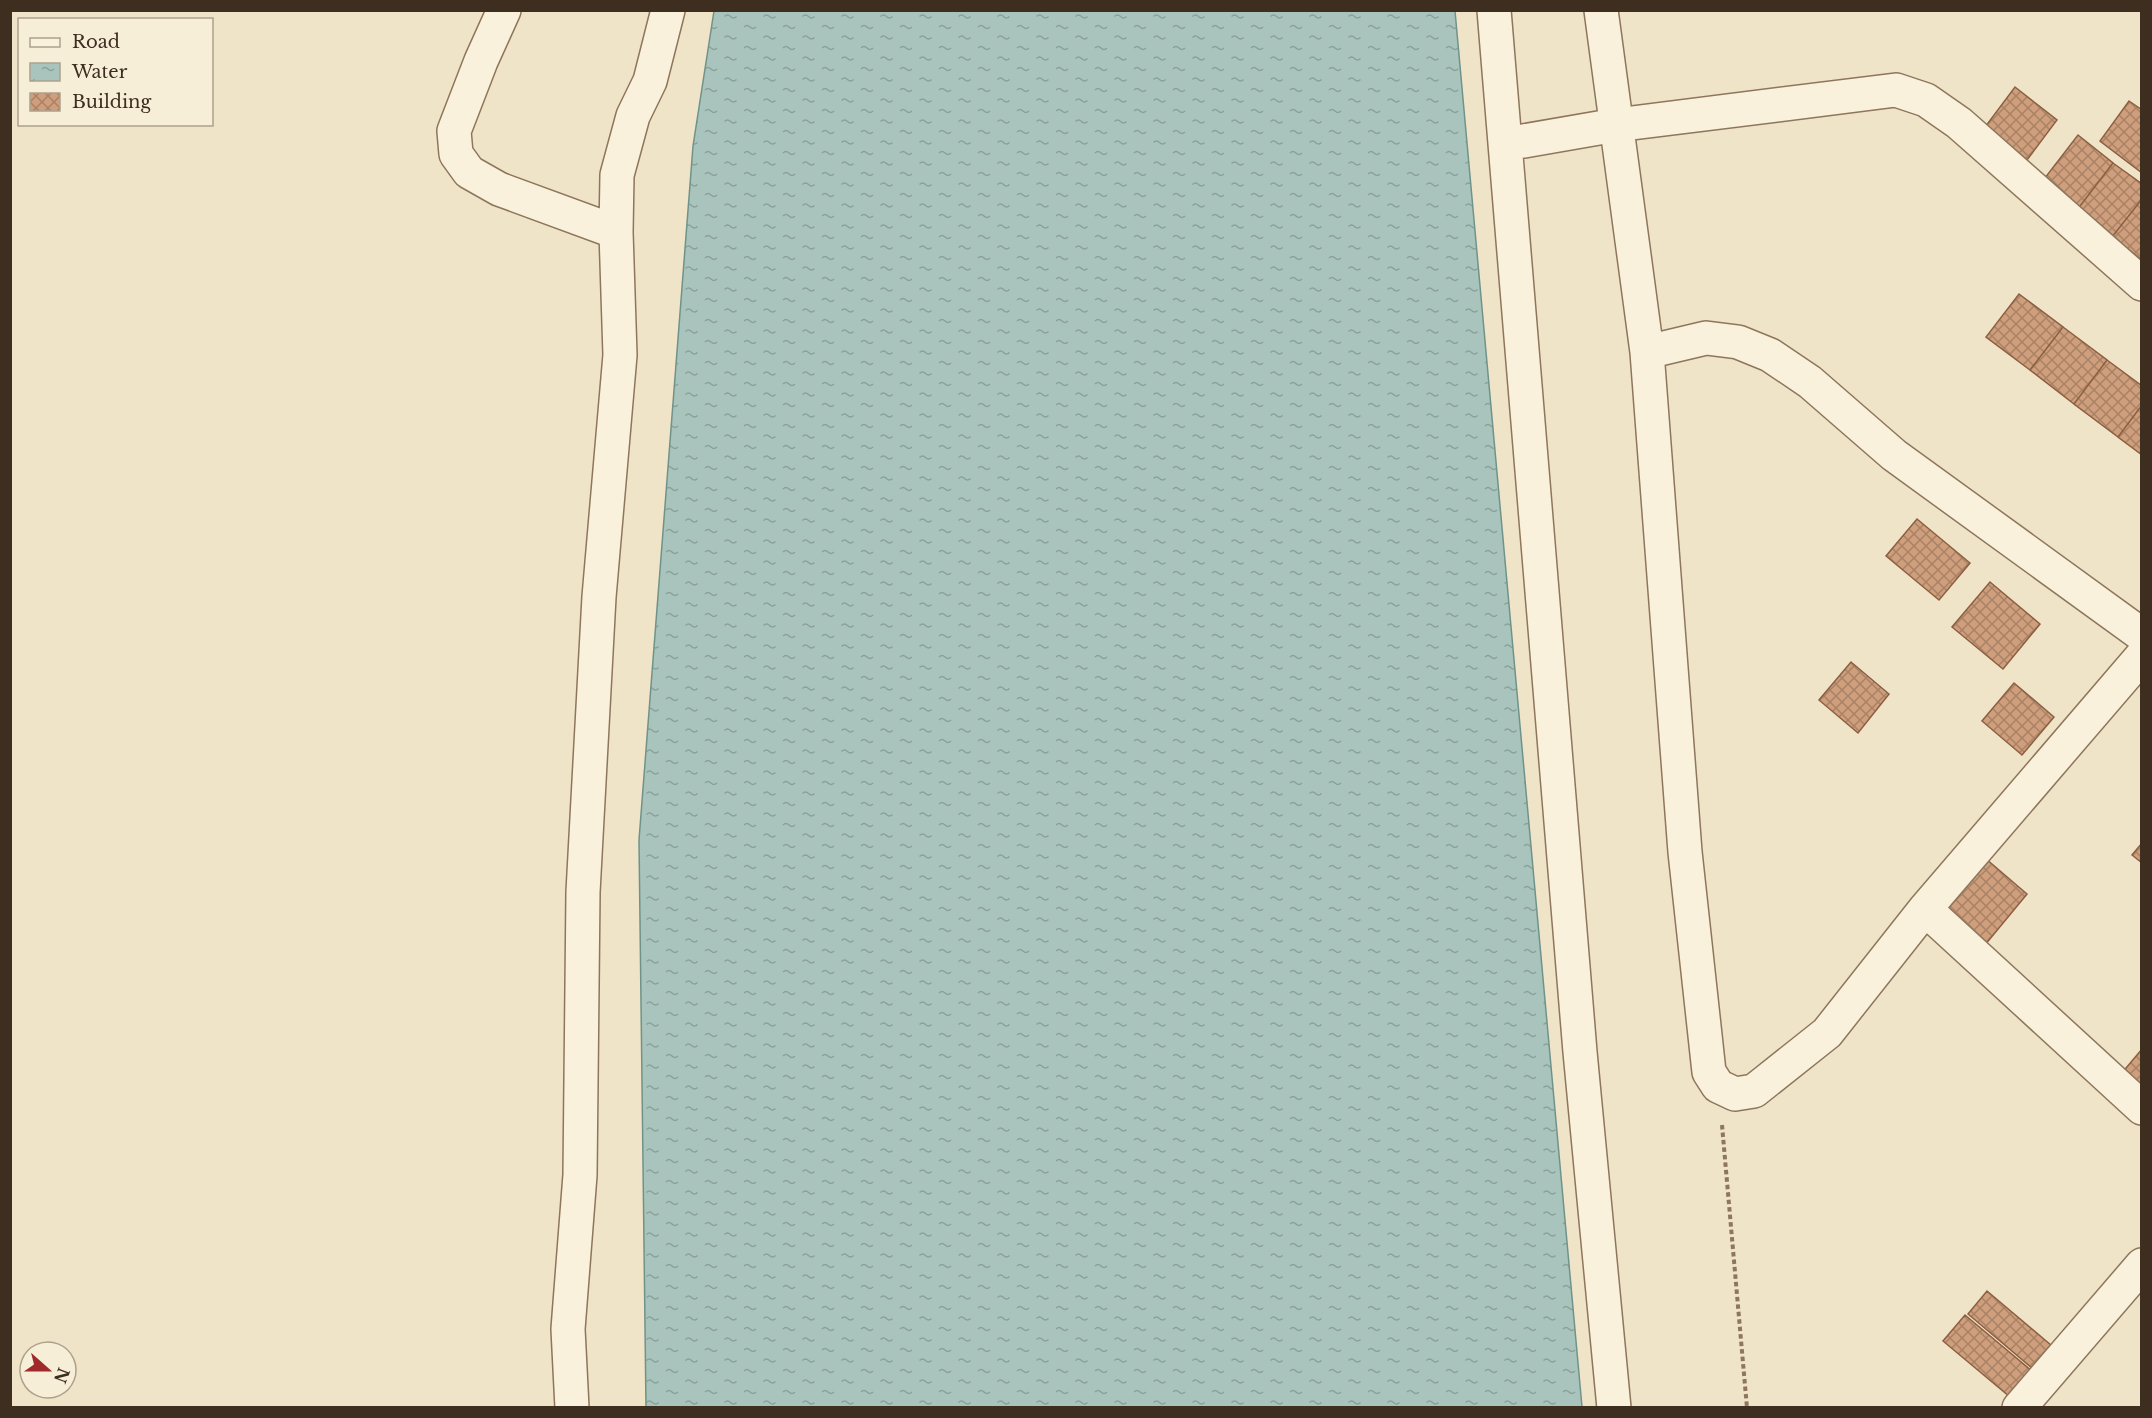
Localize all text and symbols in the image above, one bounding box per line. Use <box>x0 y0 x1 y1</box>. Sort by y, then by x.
legend <box>18 18 213 126</box>
text: Road <box>72 31 120 53</box>
text: Water <box>71 61 128 83</box>
text: Building <box>72 91 151 113</box>
north arrow <box>18 1340 78 1400</box>
text: N <box>50 1365 74 1386</box>

